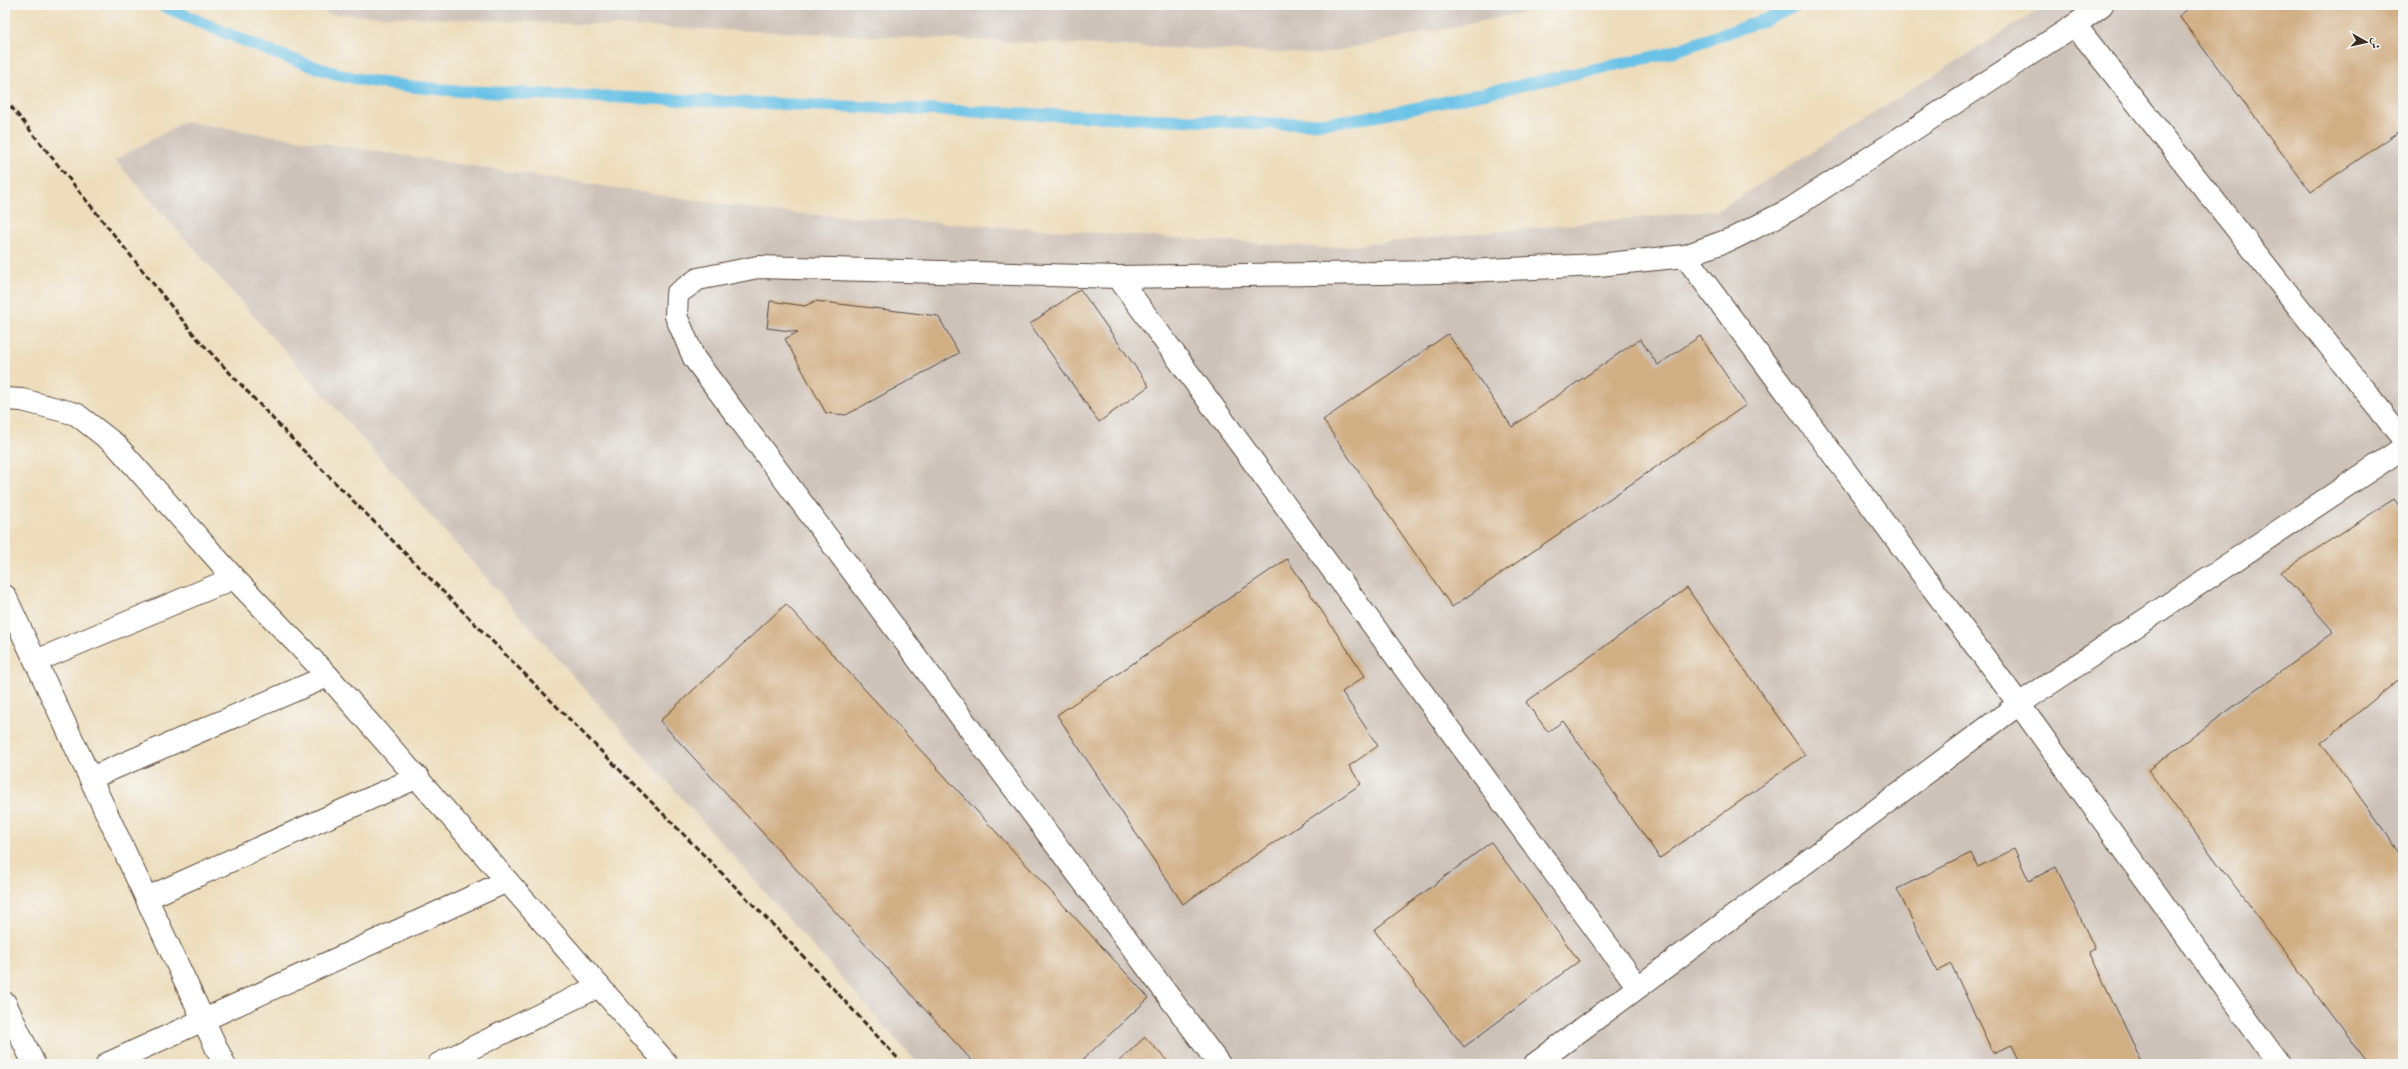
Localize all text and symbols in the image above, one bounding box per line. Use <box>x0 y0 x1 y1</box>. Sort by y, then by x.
north arrow <box>2346 22 2386 62</box>
text: ش <box>2367 37 2384 50</box>

